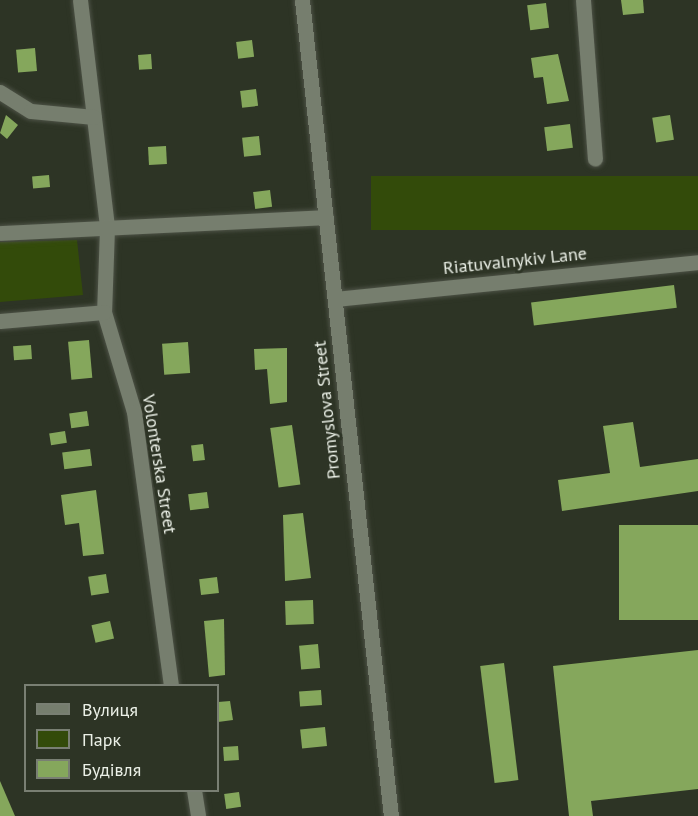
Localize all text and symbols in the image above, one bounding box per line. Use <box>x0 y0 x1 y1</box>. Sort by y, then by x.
street label: Riatuvalnykiv Lane <box>442 243 588 279</box>
street label: Promyslova Street <box>309 340 345 480</box>
street label: Volonterska Street <box>137 393 181 535</box>
legend <box>24 684 219 792</box>
text: Вулиця <box>82 698 138 721</box>
text: Парк <box>82 728 121 751</box>
text: Будівля <box>82 758 141 781</box>

